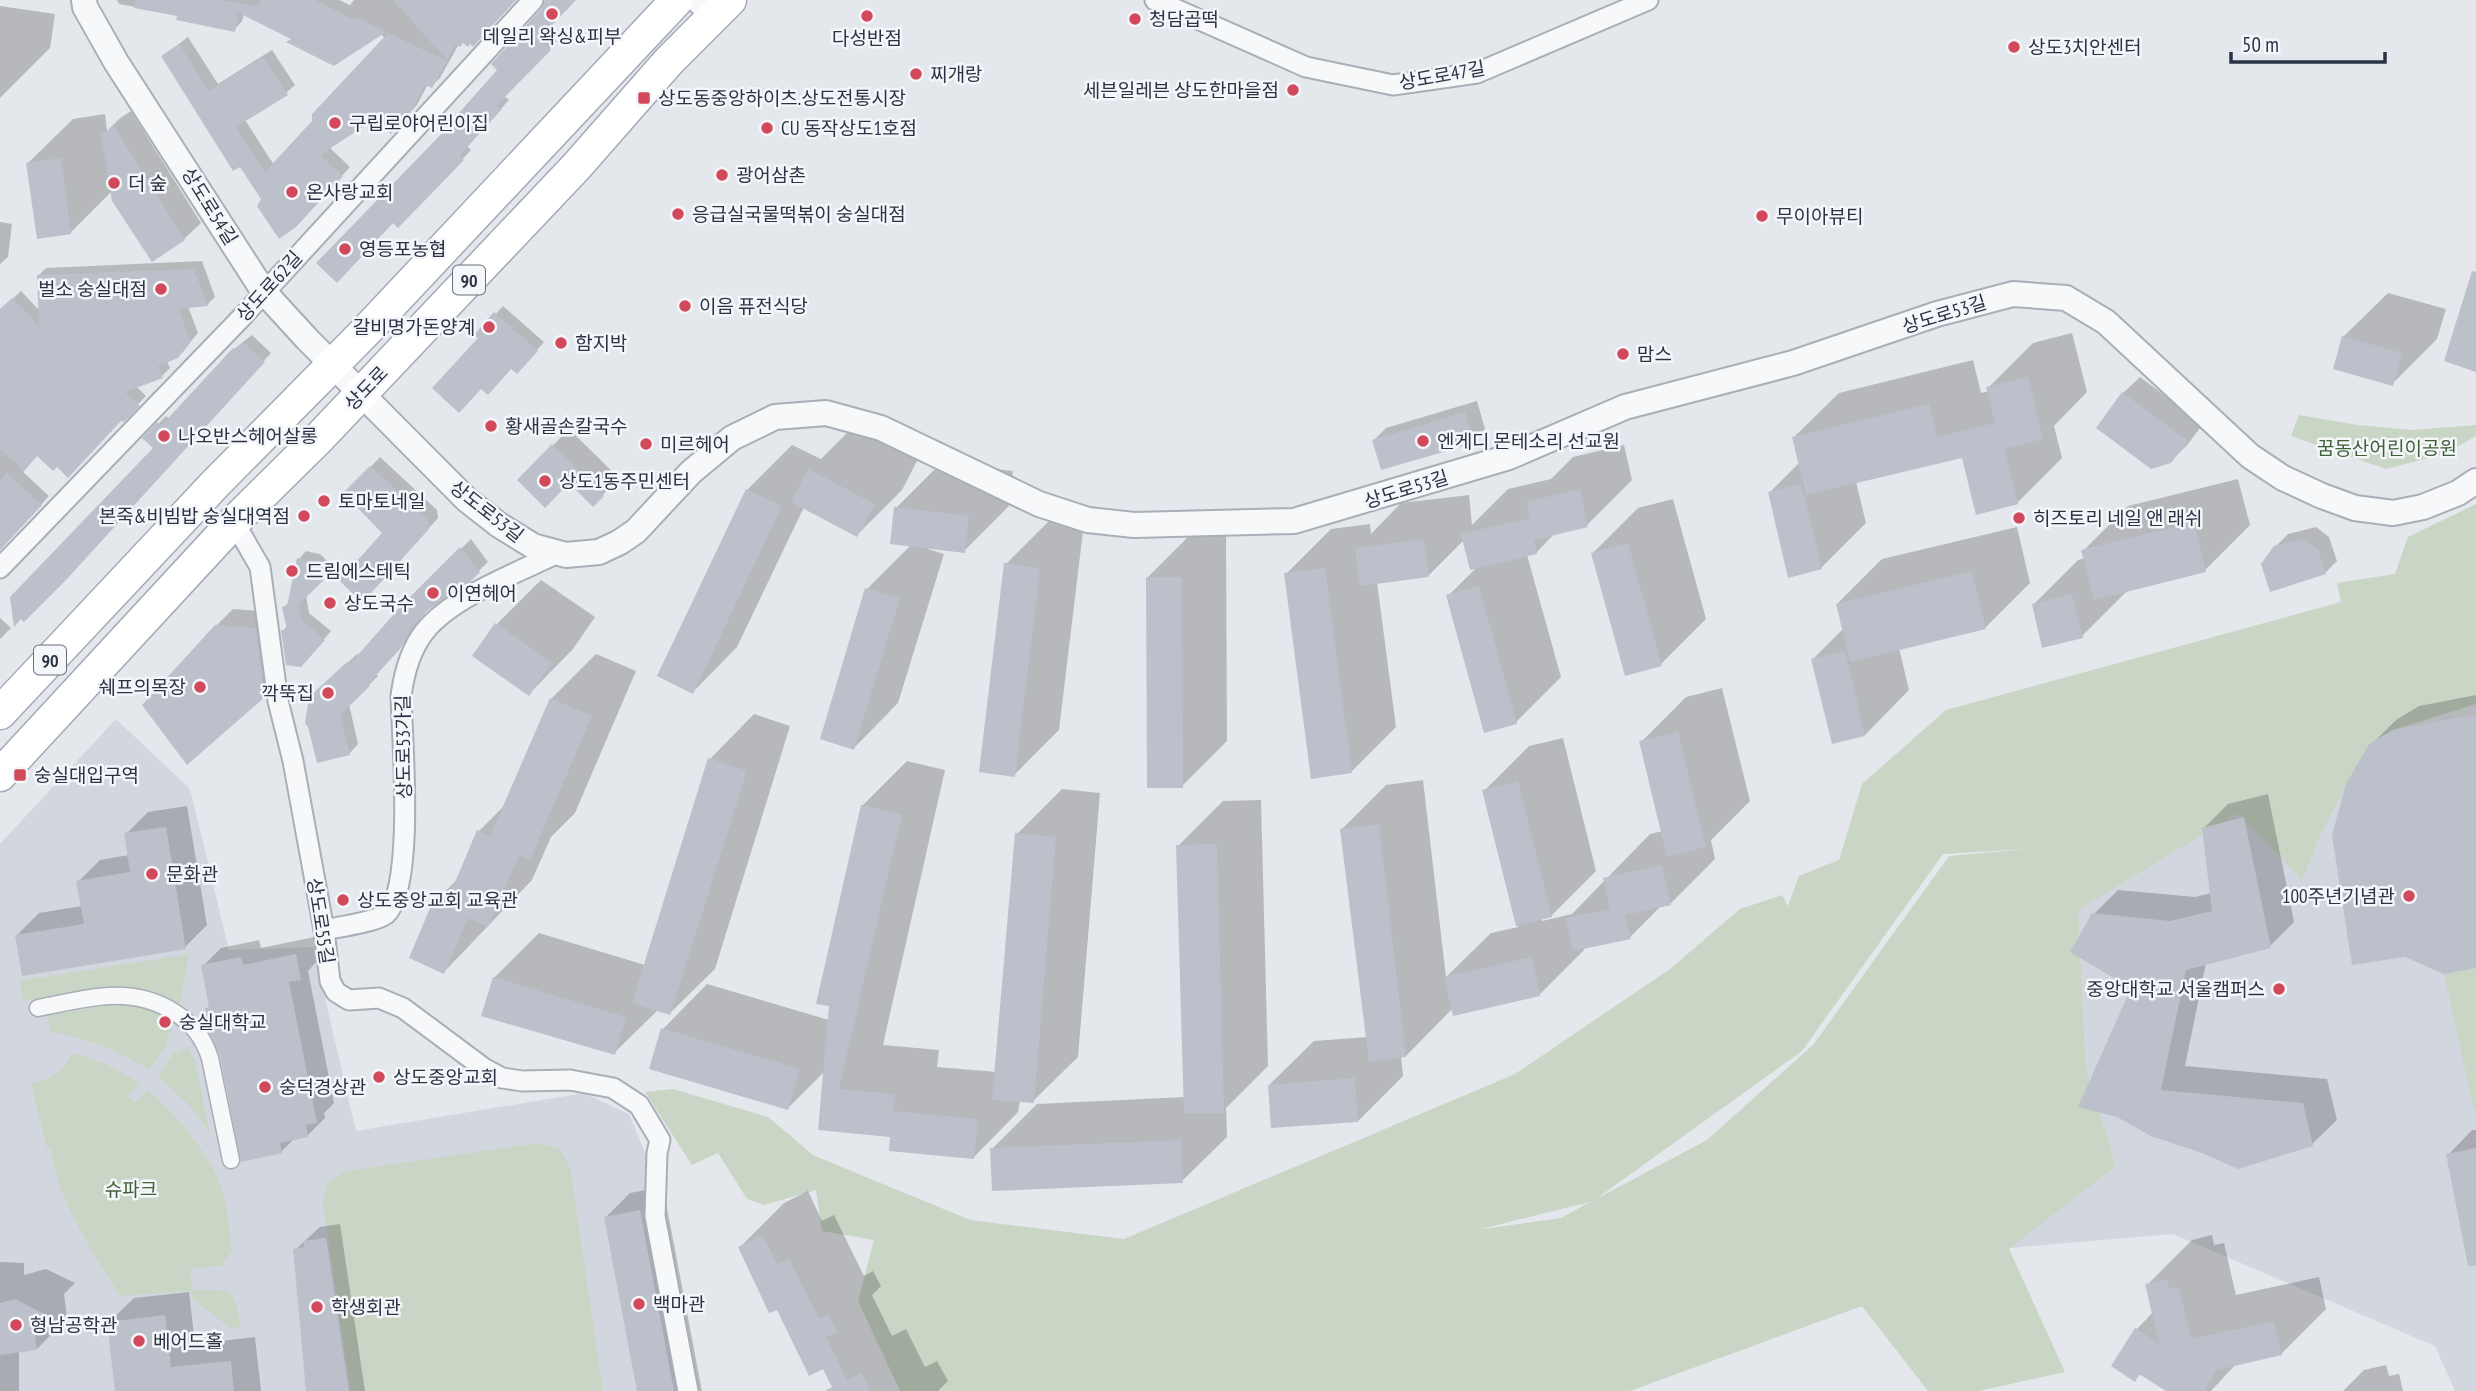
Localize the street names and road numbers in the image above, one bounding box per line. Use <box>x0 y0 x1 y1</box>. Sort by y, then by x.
street label: 상도로47길 <box>1397 56 1487 94</box>
street label: 상도로54길 <box>177 163 243 249</box>
street label: 상도로62길 <box>231 246 307 326</box>
road number: 90 <box>453 266 485 294</box>
street label: 상도로53길 <box>1899 290 1989 338</box>
street label: 상도로 <box>339 361 393 415</box>
street label: 상도로53길 <box>1361 465 1451 513</box>
street label: 상도로53길 <box>445 475 529 547</box>
road number: 90 <box>34 646 66 674</box>
street label: 상도로53가길 <box>390 695 416 799</box>
street label: 상도로55길 <box>302 876 340 966</box>

